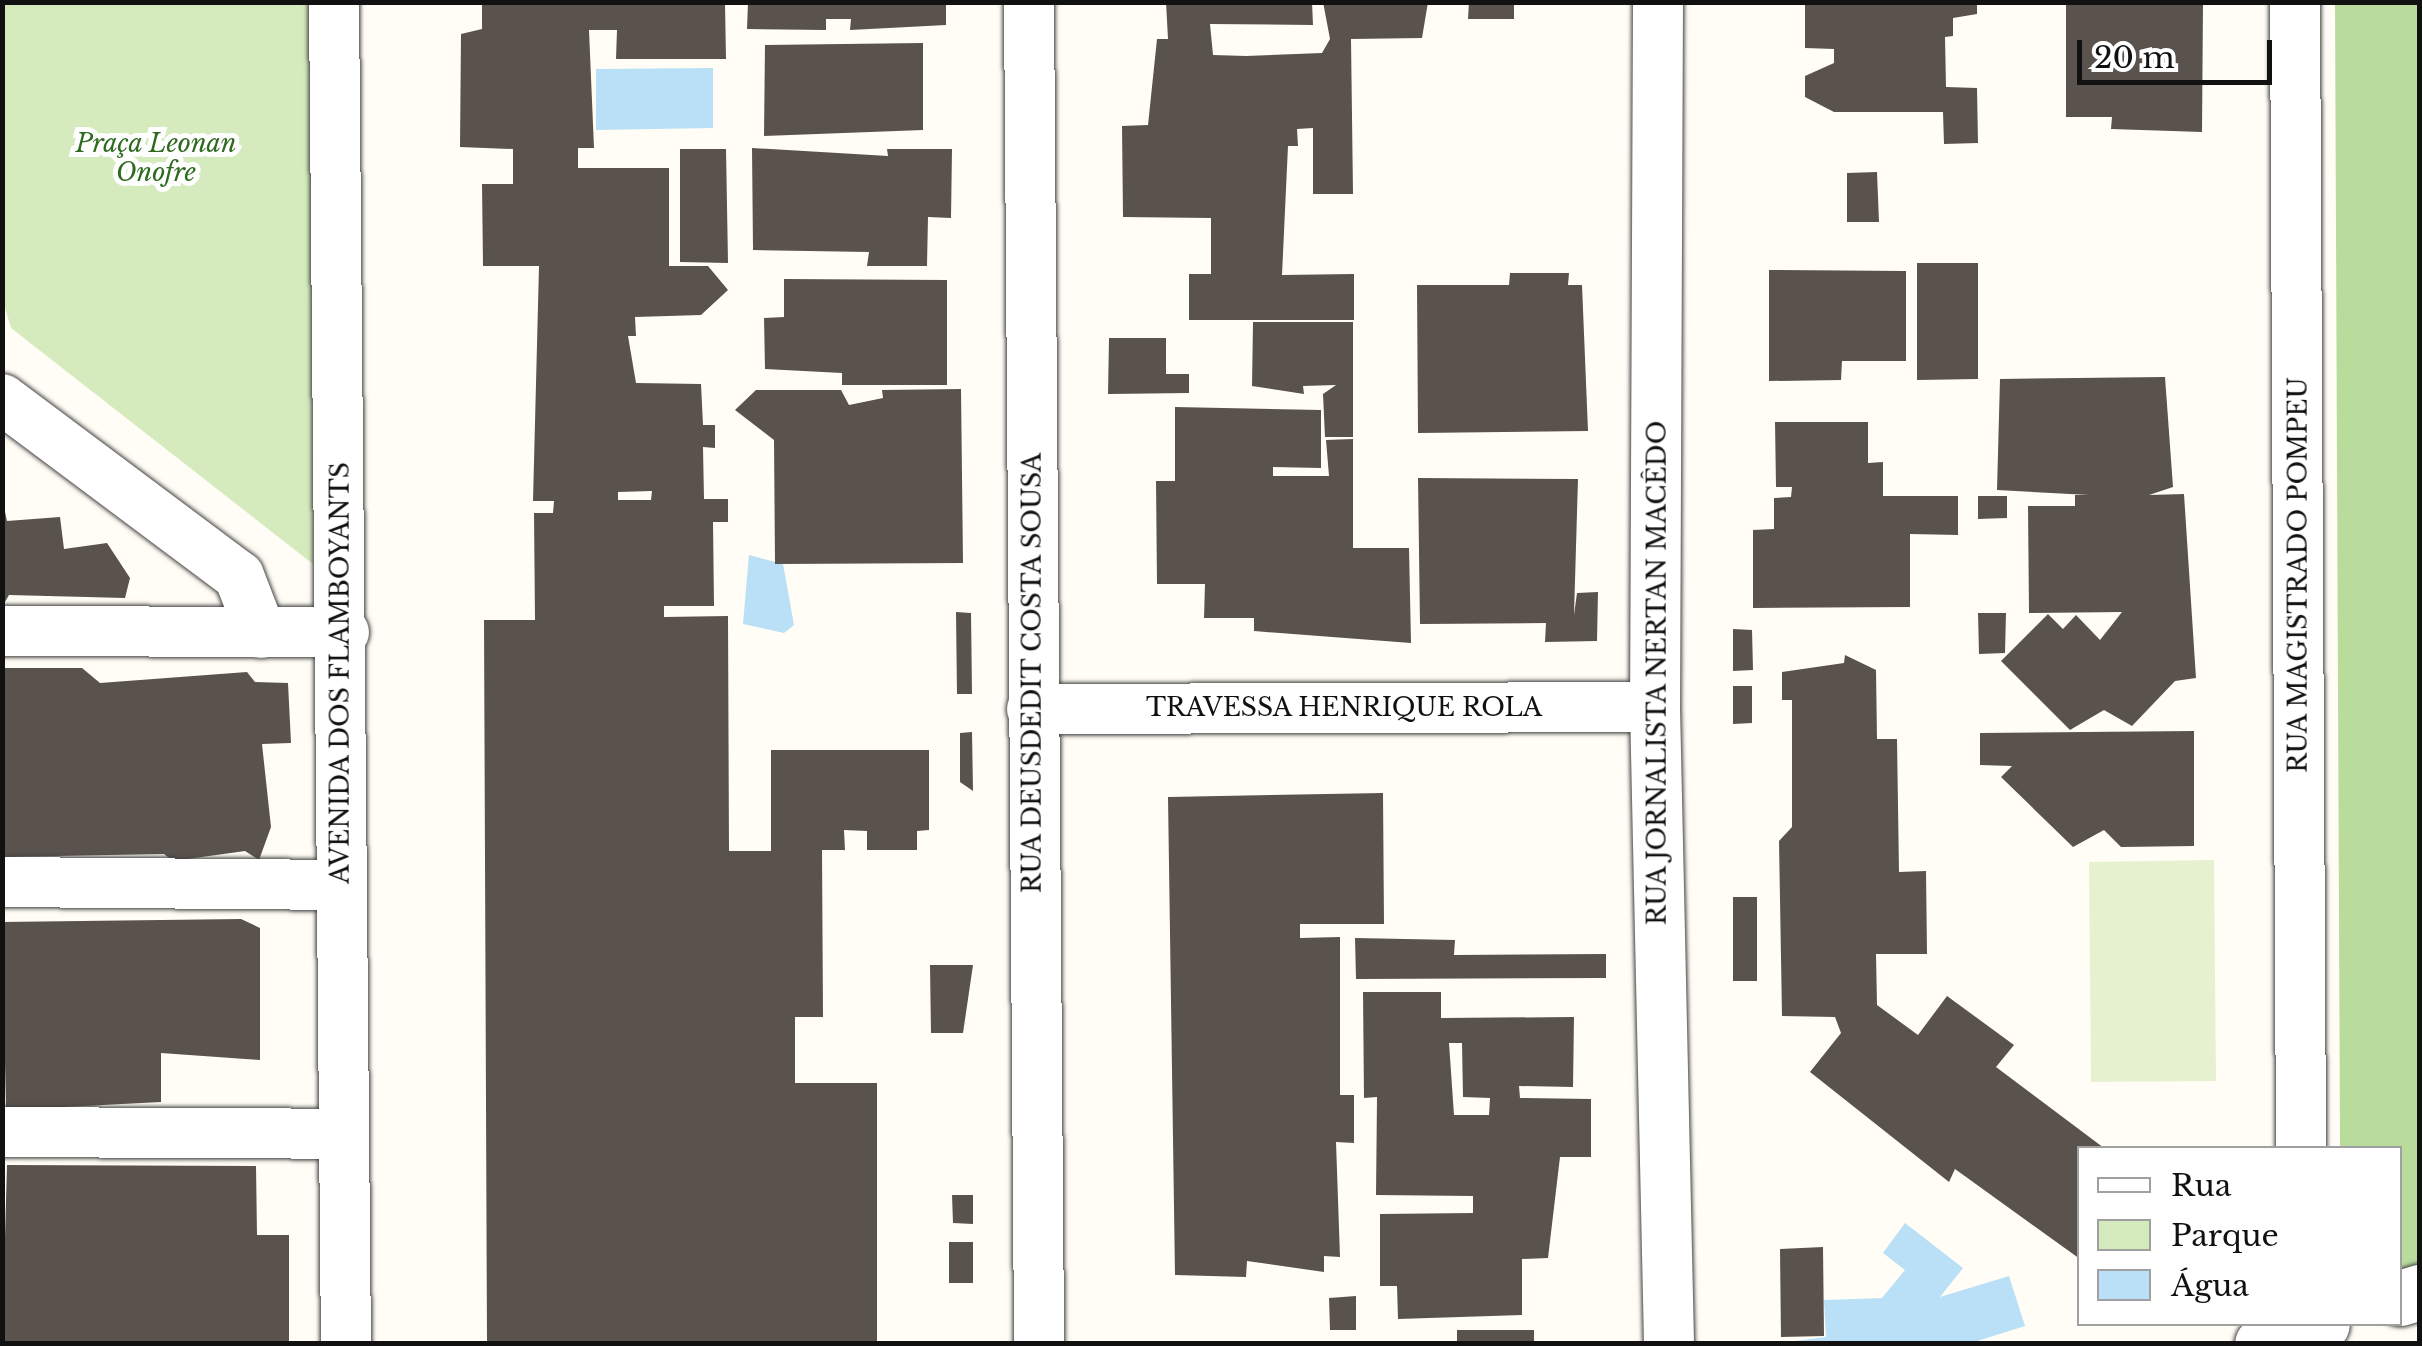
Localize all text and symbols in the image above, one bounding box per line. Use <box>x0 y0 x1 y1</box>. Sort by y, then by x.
scale bar <box>2082 20 2277 82</box>
text: 20 m <box>2094 39 2175 76</box>
park label: Praça Leonan Onofre <box>75 130 237 189</box>
street label: RUA MAGISTRADO POMPEU <box>2284 377 2314 773</box>
street label: RUA JORNALISTA NERTAN MACÊDO <box>1643 420 1673 926</box>
street label: RUA DEUSDEDIT COSTA SOUSA <box>1018 451 1048 895</box>
street label: AVENIDA DOS FLAMBOYANTS <box>326 462 356 884</box>
street label: TRAVESSA HENRIQUE ROLA <box>1145 693 1543 723</box>
legend <box>2077 1146 2402 1326</box>
text: Rua <box>2171 1167 2231 1204</box>
text: Parque <box>2171 1217 2279 1254</box>
text: Água <box>2171 1267 2249 1304</box>

